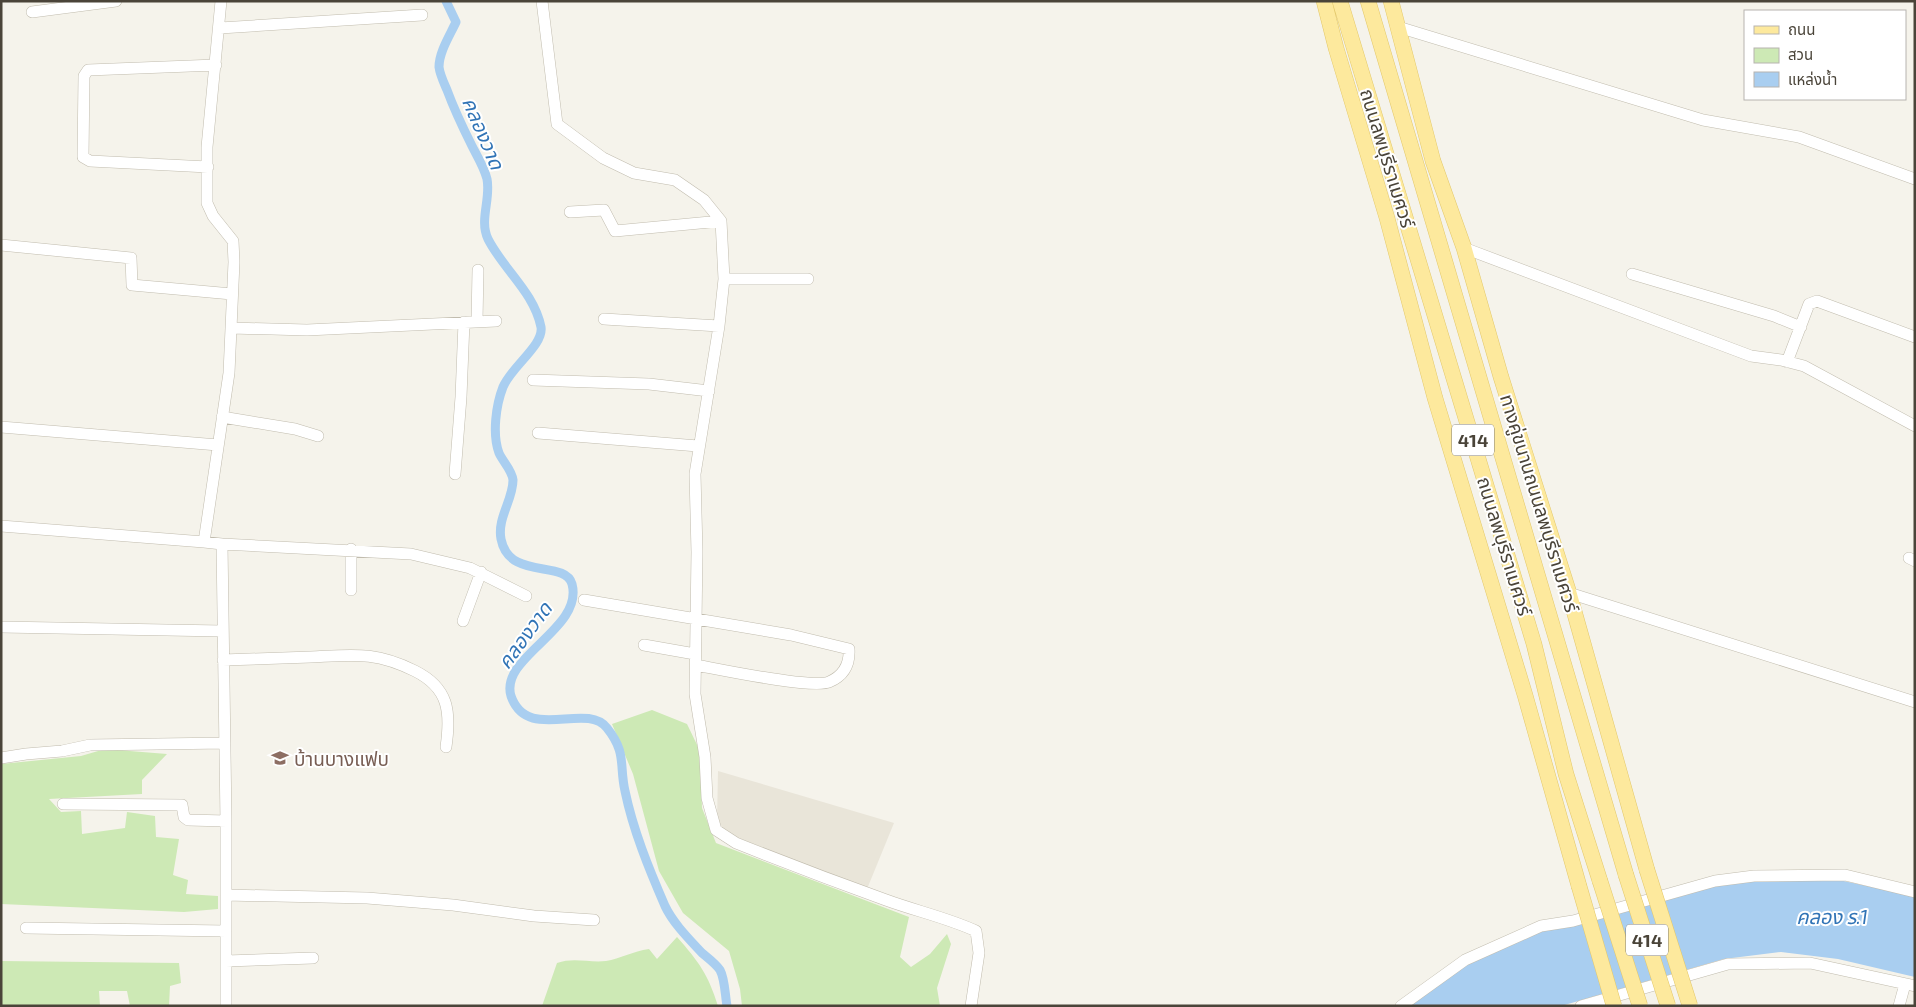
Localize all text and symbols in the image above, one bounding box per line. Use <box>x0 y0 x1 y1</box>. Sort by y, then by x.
legend <box>1744 10 1906 100</box>
text: ถนน <box>1788 20 1815 38</box>
text: สวน <box>1788 45 1813 63</box>
text: แหล่งน้ำ <box>1788 69 1837 88</box>
street label: ถนนลพบุรีราเมศวร์ <box>1355 86 1420 232</box>
water label: คลองวาด <box>458 93 510 173</box>
street label: ทางคู่ขนานถนนลพบุรีราเมศวร์ <box>1496 391 1584 615</box>
road number: 414 <box>1452 424 1494 456</box>
street label: ถนนลพบุรีราเมศวร์ <box>1473 474 1537 618</box>
water label: คลองวาด <box>492 597 557 673</box>
place label: บ้านบางแฟบ <box>294 747 389 770</box>
school or university icon: บ้านบางแฟบ <box>270 748 290 768</box>
water label: คลอง ร.1 <box>1796 904 1868 928</box>
road number: 414 <box>1626 924 1668 956</box>

